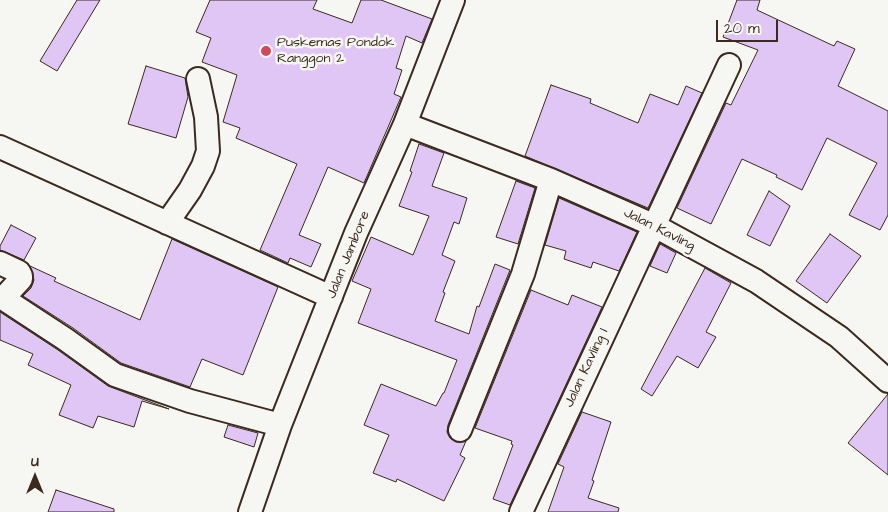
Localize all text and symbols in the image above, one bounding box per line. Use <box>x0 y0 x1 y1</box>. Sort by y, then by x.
scale bar <box>718 10 780 42</box>
text: 20 m <box>724 18 760 39</box>
place label: Puskemas Pondok Ranggon 2 <box>277 35 394 68</box>
marker: Puskemas Pondok Ranggon 2 <box>259 44 273 58</box>
street label: Jalan Kavling <box>620 205 698 255</box>
street label: Jalan Jambore <box>324 209 374 301</box>
street label: Jalan Kavling I <box>561 326 613 410</box>
north arrow <box>10 452 60 502</box>
text: U <box>31 452 39 472</box>

